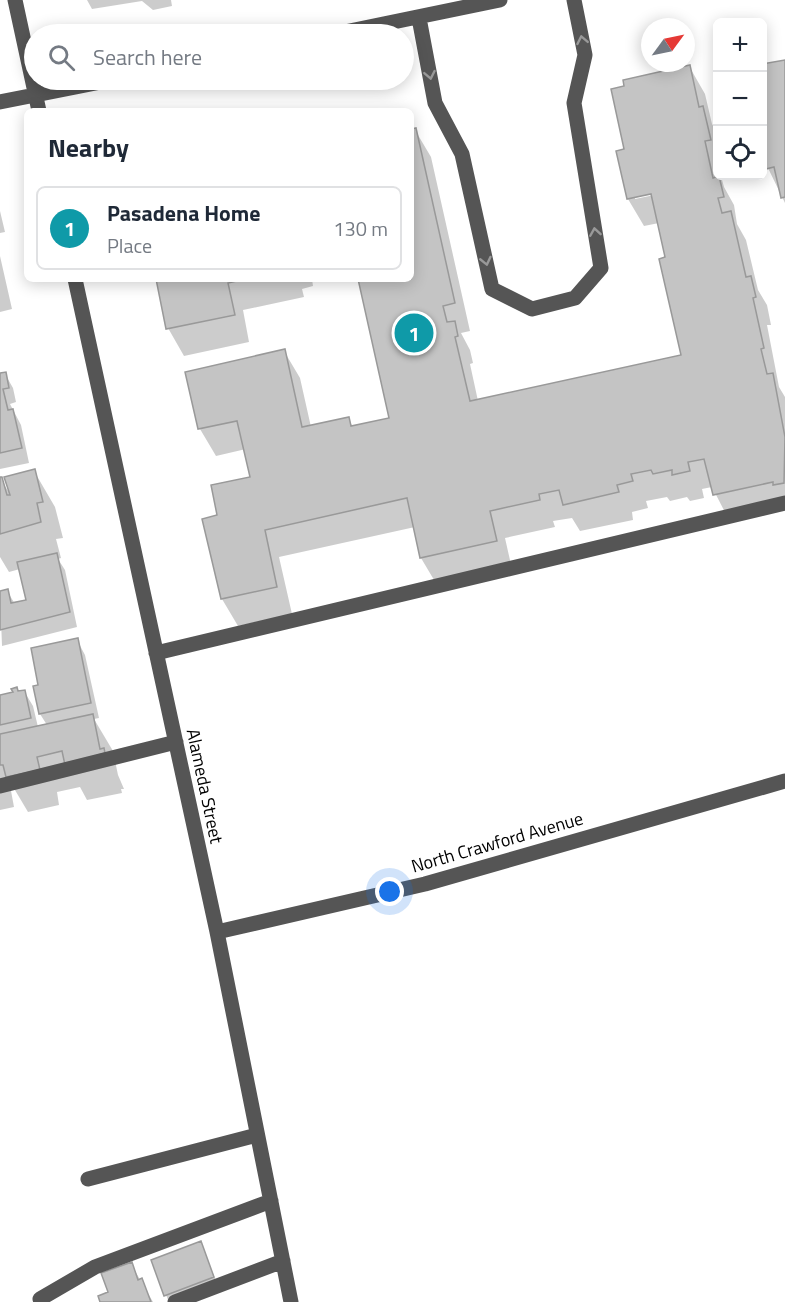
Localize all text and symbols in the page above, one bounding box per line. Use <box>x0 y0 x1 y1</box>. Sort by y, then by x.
north arrow <box>641 18 695 72</box>
map controls <box>713 18 767 180</box>
button: + <box>713 18 767 72</box>
search box <box>24 24 414 90</box>
one-way arrow <box>576 35 589 45</box>
text: Search here <box>93 40 202 74</box>
icon: search <box>45 41 78 74</box>
one-way arrow <box>423 70 436 80</box>
button: − <box>713 72 767 126</box>
button: locate <box>713 126 767 180</box>
text: Nearby <box>48 128 129 167</box>
text: Pasadena Home <box>107 196 260 230</box>
text: 1 <box>64 213 75 244</box>
text: 130 m <box>333 213 388 244</box>
one-way arrow <box>590 227 602 236</box>
text: Place <box>107 230 152 261</box>
one-way arrow <box>478 255 491 265</box>
pin: 1 <box>394 310 434 356</box>
street label: Alameda Street <box>180 726 231 847</box>
street label: North Crawford Avenue <box>408 805 586 879</box>
your location <box>375 877 404 906</box>

